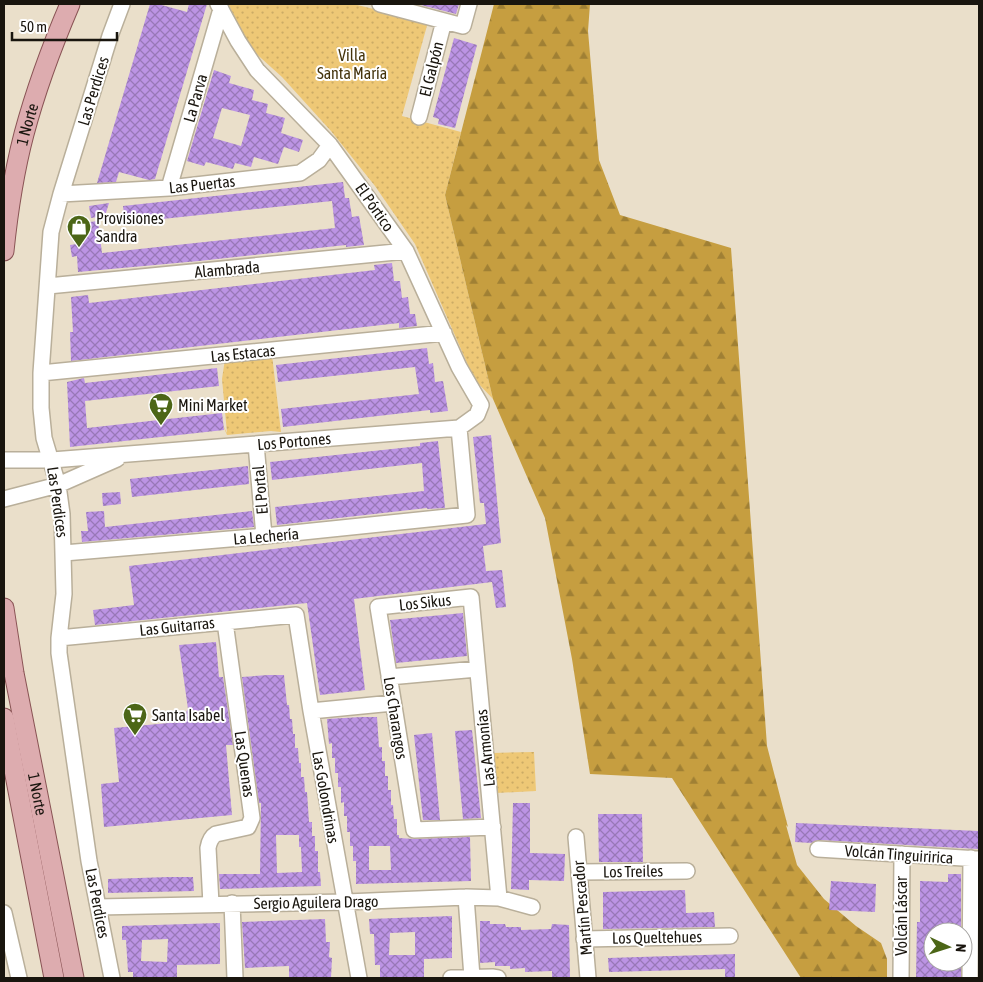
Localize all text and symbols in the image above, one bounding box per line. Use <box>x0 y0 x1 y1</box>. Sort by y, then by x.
scale bar <box>12 10 118 42</box>
text: 50 m <box>20 18 47 35</box>
street label: El Galpón <box>415 40 448 99</box>
park label: Villa Santa María <box>317 46 387 82</box>
street label: Las Perdices <box>74 54 112 128</box>
street label: La Parva <box>180 72 210 124</box>
street label: 1 Norte <box>12 101 41 147</box>
street label: Las Puertas <box>168 172 236 196</box>
street label: El Pórtico <box>352 179 398 235</box>
place label: Provisiones Sandra <box>96 209 164 245</box>
shop icon: Provisiones Sandra <box>66 214 92 248</box>
street label: Alambrada <box>194 257 260 281</box>
street label: Las Estacas <box>210 341 277 365</box>
supermarket icon: Mini Market <box>148 392 174 426</box>
place label: Mini Market <box>178 396 248 414</box>
street label: Los Portones <box>256 429 332 453</box>
street label: El Portal <box>249 464 271 515</box>
street label: Las Perdices <box>44 465 72 539</box>
street label: La Lechería <box>232 524 300 548</box>
street label: Los Sikus <box>398 590 452 614</box>
street label: Las Guitarras <box>138 613 216 639</box>
street label: Los Charangos <box>380 675 411 761</box>
supermarket icon: Santa Isabel <box>122 702 148 736</box>
place label: Santa Isabel <box>152 706 225 724</box>
street label: Las Armonías <box>472 708 498 788</box>
street label: Las Quenas <box>231 730 259 799</box>
street label: Las Golondrinas <box>309 749 343 845</box>
street label: 1 Norte <box>25 771 51 817</box>
street label: Volcán Tinguiririca <box>844 841 954 868</box>
street label: Martín Pescador <box>569 860 595 956</box>
street label: Los Treiles <box>603 861 664 881</box>
street label: Las Perdices <box>82 866 114 940</box>
street label: Volcán Láscar <box>892 876 910 956</box>
street label: Sergio Aguilera Drago <box>253 892 379 913</box>
north arrow <box>923 922 973 972</box>
street label: Los Queltehues <box>612 927 703 947</box>
text: N <box>953 943 969 953</box>

